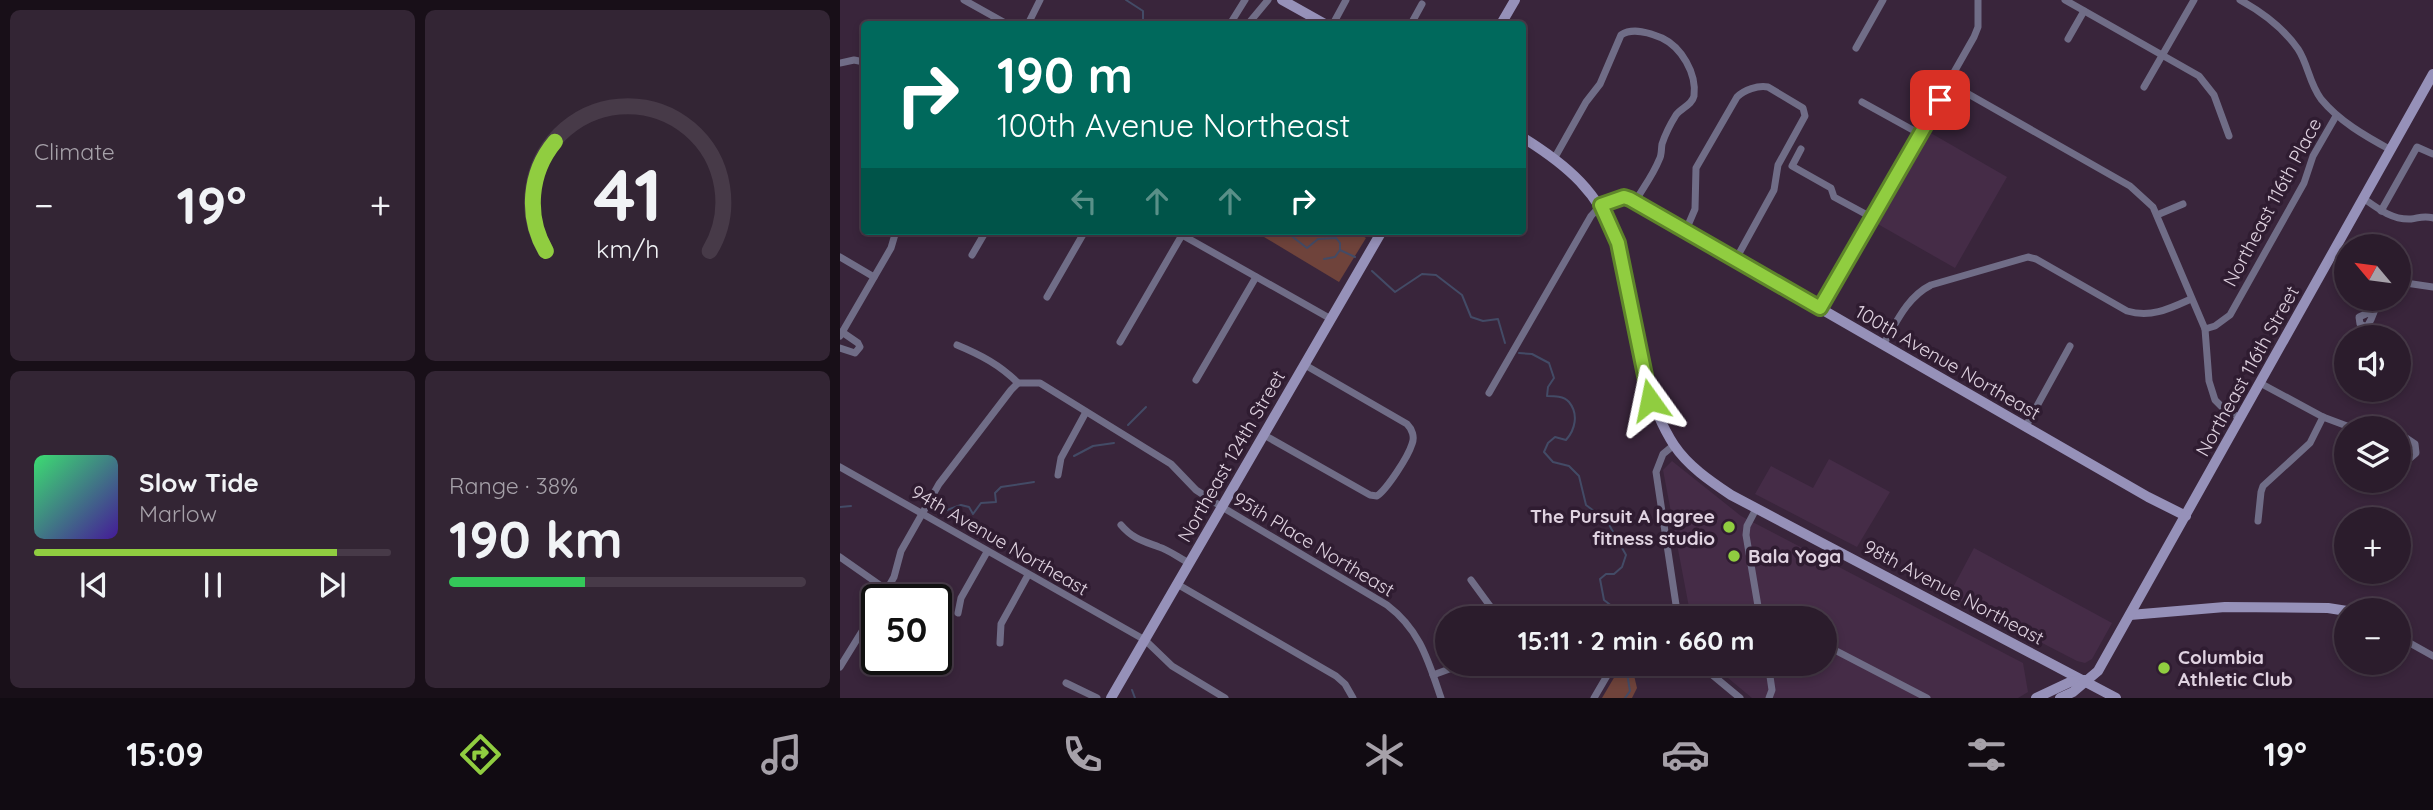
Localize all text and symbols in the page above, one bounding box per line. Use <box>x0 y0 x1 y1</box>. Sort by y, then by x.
text: 190 m <box>997 44 1133 105</box>
icon: right <box>882 49 973 140</box>
pin <box>1910 70 1970 130</box>
icon: arrive <box>1921 81 1959 119</box>
text: 100th Avenue Northeast <box>997 105 1350 145</box>
street label: Northeast 116th Place <box>2217 114 2327 290</box>
text: Climate <box>34 137 115 166</box>
text: 41 <box>593 149 662 240</box>
text: 19° <box>177 172 247 237</box>
text: − <box>34 181 54 229</box>
text: + <box>370 181 391 229</box>
icon: left <box>1065 182 1103 220</box>
icon: ahead <box>1138 182 1176 220</box>
icon: ahead <box>1211 182 1249 220</box>
icon: right <box>1284 182 1322 220</box>
text: km/h <box>596 233 659 264</box>
north arrow <box>2334 234 2412 312</box>
map controls <box>2334 234 2411 675</box>
street label: Northeast 116th Street <box>2190 281 2304 461</box>
street label: 100th Avenue Northeast <box>1851 299 2045 425</box>
button: sound <box>2334 325 2411 402</box>
position arrow <box>1613 363 1687 437</box>
street label: Northeast 124th Street <box>1172 366 1290 546</box>
button: layers <box>2334 416 2411 493</box>
text: Slow Tide <box>139 466 259 499</box>
text: Range · 38% <box>449 471 578 500</box>
street label: 94th Avenue Northeast <box>907 479 1093 601</box>
street label: 95th Place Northeast <box>1229 486 1399 602</box>
text: Marlow <box>139 499 217 528</box>
place label: The Pursuit A lagree fitness studio <box>1530 504 1715 550</box>
text: 190 km <box>449 506 623 571</box>
button: + <box>2334 507 2411 584</box>
marker: The Pursuit A lagree fitness studio <box>1721 519 1737 535</box>
street label: 98th Avenue Northeast <box>1860 534 2048 650</box>
place label: Bala Yoga <box>1748 544 1841 568</box>
marker: Bala Yoga <box>1726 548 1742 564</box>
icon: previous <box>75 566 113 604</box>
icon: pause <box>194 566 232 604</box>
icon: next <box>313 566 351 604</box>
speed limit sign: 50 <box>861 584 952 675</box>
button: − <box>2334 598 2411 675</box>
text: 15:11 · 2 min · 660 m <box>1518 624 1754 657</box>
place label: Columbia Athletic Club <box>2178 645 2293 691</box>
marker: Columbia Athletic Club <box>2156 660 2172 676</box>
icon: directions <box>456 730 505 779</box>
icon: music <box>757 730 806 779</box>
icon: phone <box>1058 730 1107 779</box>
icon: climate <box>1360 730 1409 779</box>
icon: car <box>1661 730 1710 779</box>
icon: filters <box>1962 730 2011 779</box>
text: 15:09 <box>126 734 204 774</box>
text: 19° <box>2264 734 2307 774</box>

